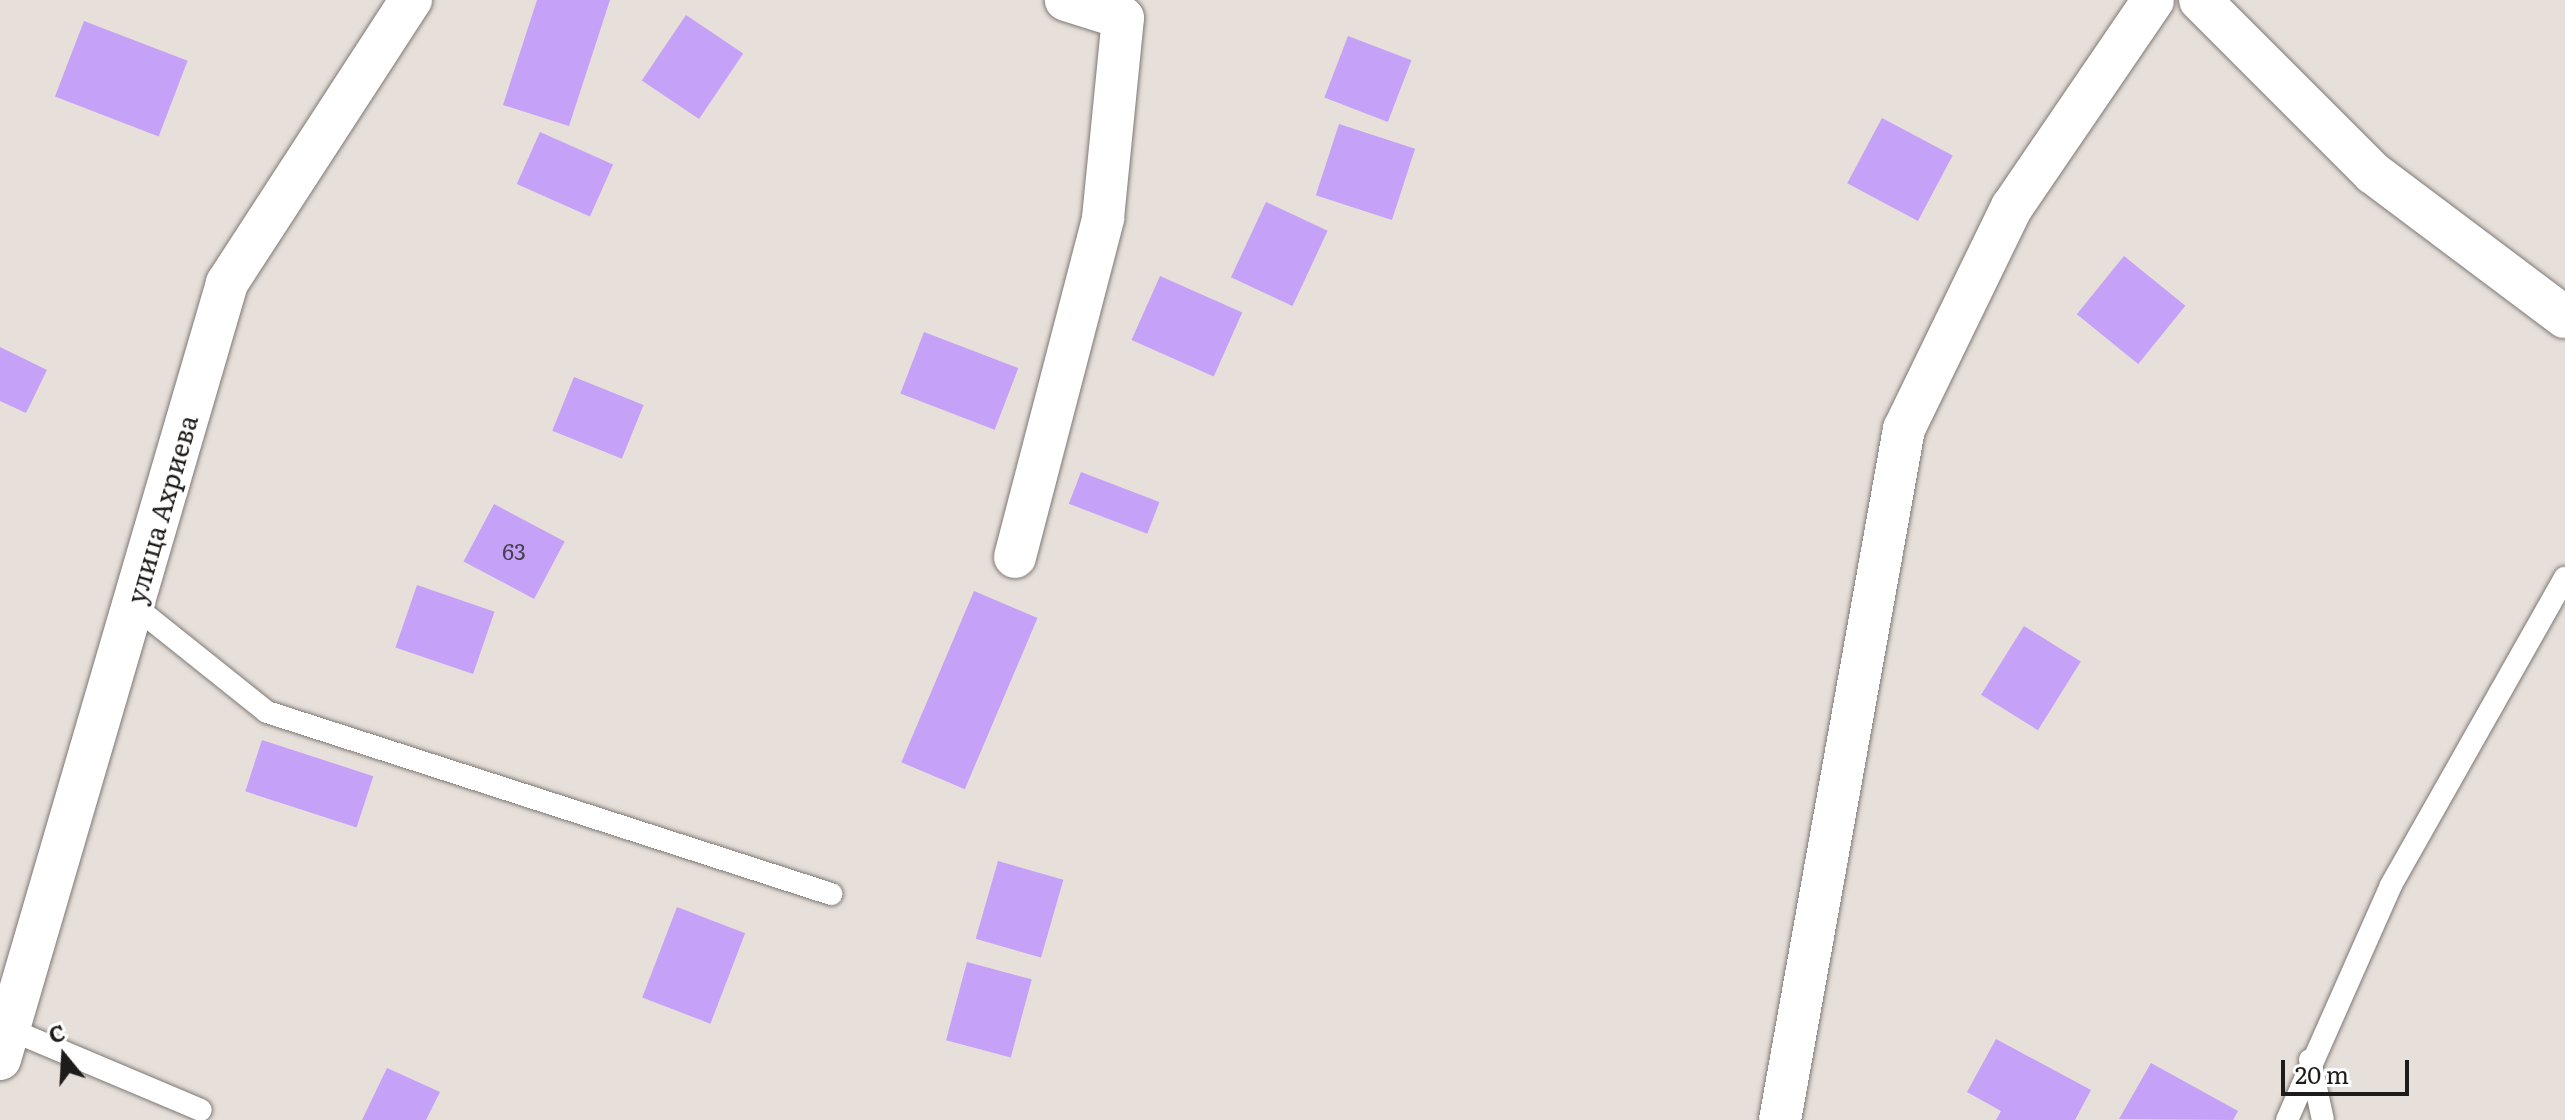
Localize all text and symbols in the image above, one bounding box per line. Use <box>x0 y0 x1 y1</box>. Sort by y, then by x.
street label: улица Ахриева <box>119 411 203 607</box>
house number: 63 <box>502 538 526 564</box>
text: С <box>44 1015 69 1051</box>
north arrow <box>24 1016 104 1096</box>
scale bar <box>2285 1044 2413 1094</box>
text: 20 m <box>2295 1056 2349 1091</box>

